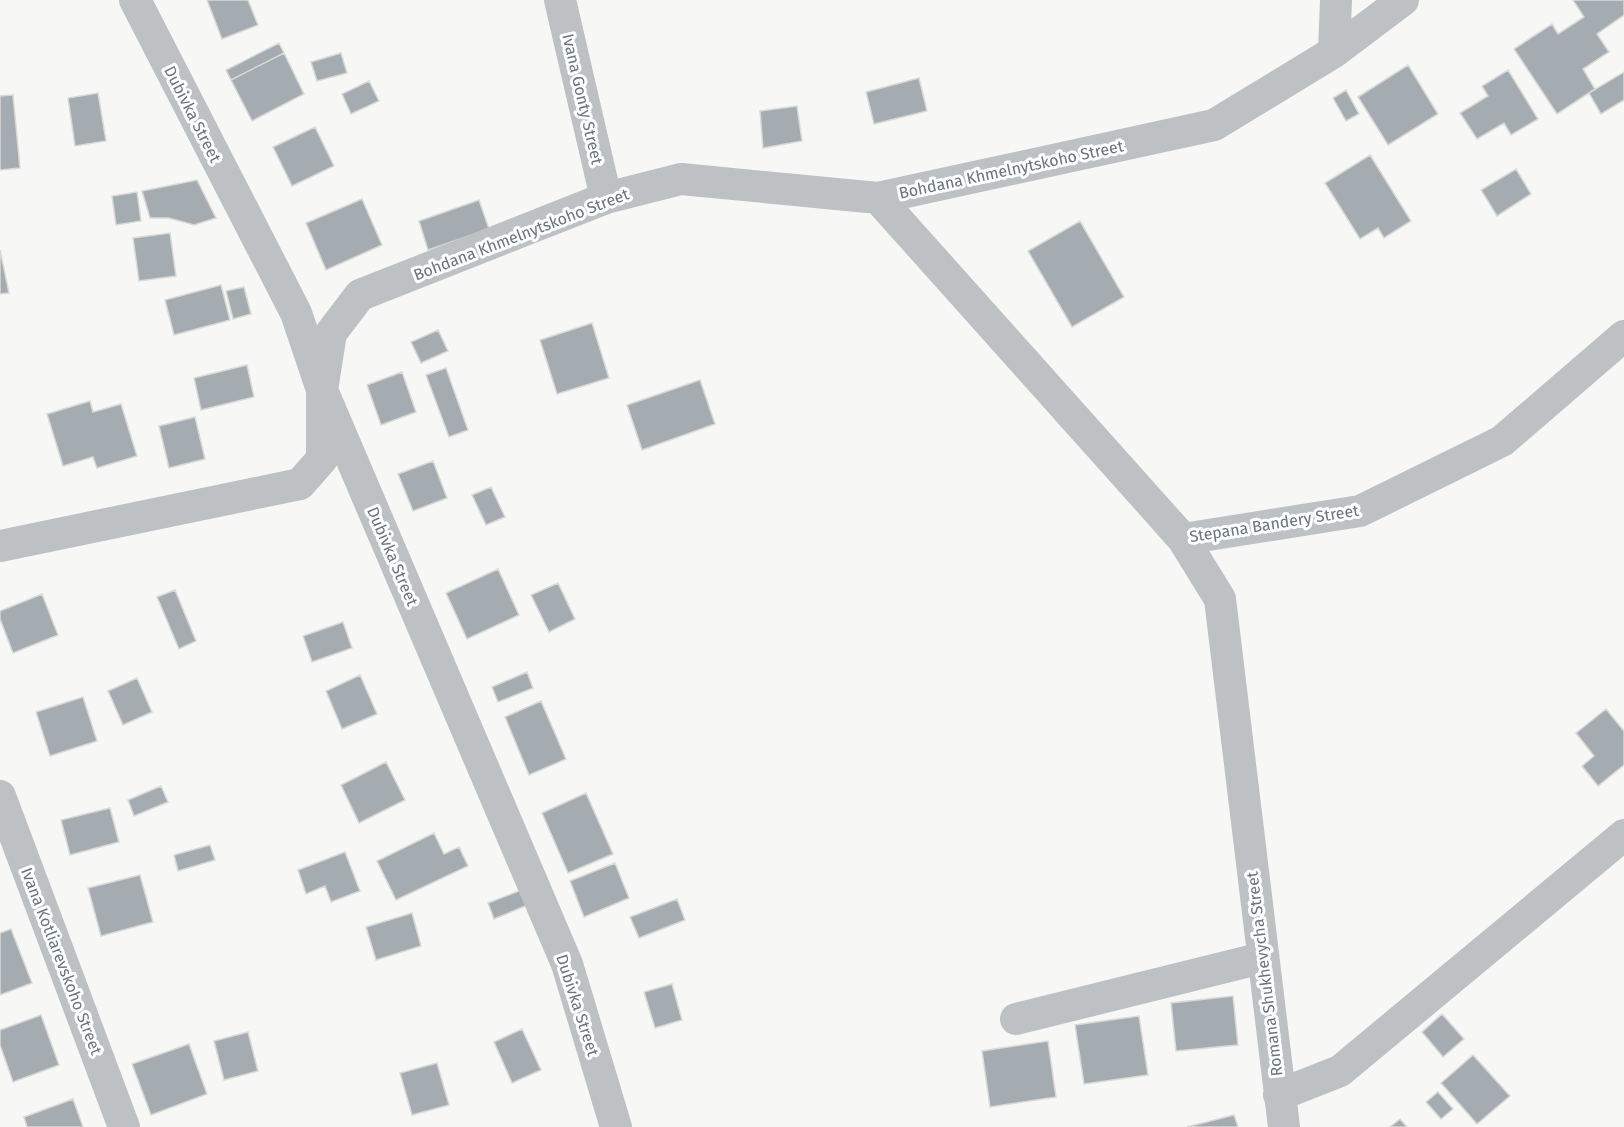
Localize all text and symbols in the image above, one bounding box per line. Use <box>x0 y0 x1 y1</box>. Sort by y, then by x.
street label: Ivana Gonty Street <box>558 32 607 166</box>
street label: Dubivka Street <box>160 63 225 166</box>
street label: Bohdana Khmelnytskoho Street <box>897 136 1125 203</box>
street label: Bohdana Khmelnytskoho Street <box>411 184 632 284</box>
street label: Stepana Bandery Street <box>1188 501 1360 546</box>
street label: Dubivka Street <box>363 504 422 609</box>
street label: Ivana Kotliarevskoho Street <box>17 865 106 1058</box>
street label: Romana Shukhevycha Street <box>1242 870 1286 1077</box>
street label: Dubivka Street <box>552 952 603 1059</box>

